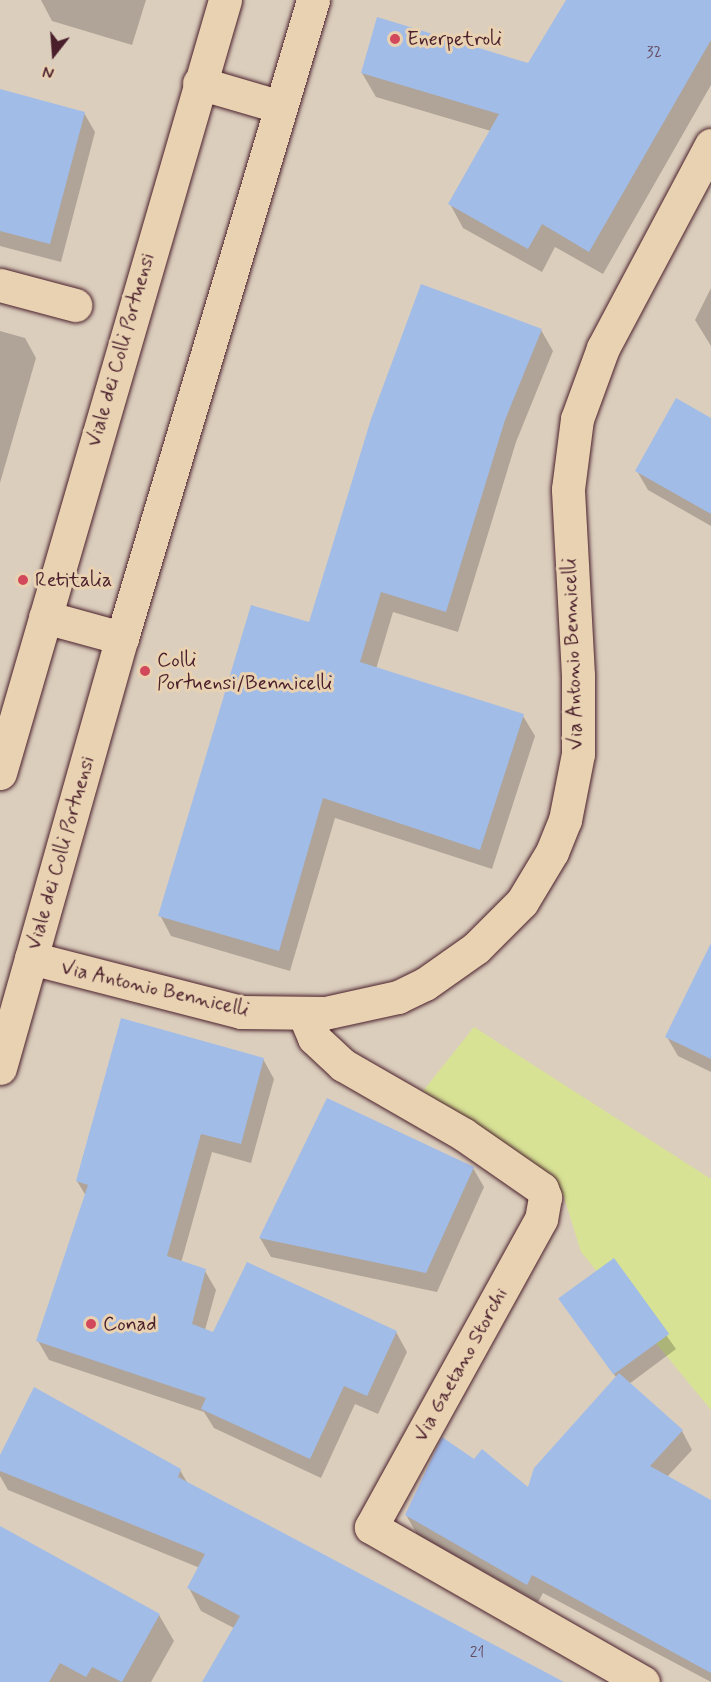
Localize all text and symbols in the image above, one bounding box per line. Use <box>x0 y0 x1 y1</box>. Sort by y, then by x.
north arrow <box>24 24 84 84</box>
place label: Enerpetroli <box>407 27 502 51</box>
marker: Enerpetroli <box>388 32 402 46</box>
house number: 32 <box>646 43 662 63</box>
text: N <box>40 60 57 83</box>
street label: Viale dei Colli Portuensi <box>82 251 160 449</box>
street label: Via Antonio Bennicelli <box>558 557 588 751</box>
place label: Retitalia <box>35 568 112 592</box>
marker: Retitalia <box>16 573 30 587</box>
place label: Colli Portuensi/Bennicelli <box>157 648 332 695</box>
marker: Colli Portuensi/Bennicelli <box>138 664 152 678</box>
street label: Viale dei Colli Portuensi <box>22 754 100 952</box>
street label: Via Antonio Bennicelli <box>59 956 251 1022</box>
street label: Via Gaetano Storchi <box>409 1284 513 1446</box>
place label: Conad <box>103 1312 157 1336</box>
marker: Conad <box>84 1317 98 1331</box>
house number: 21 <box>470 1643 484 1663</box>

